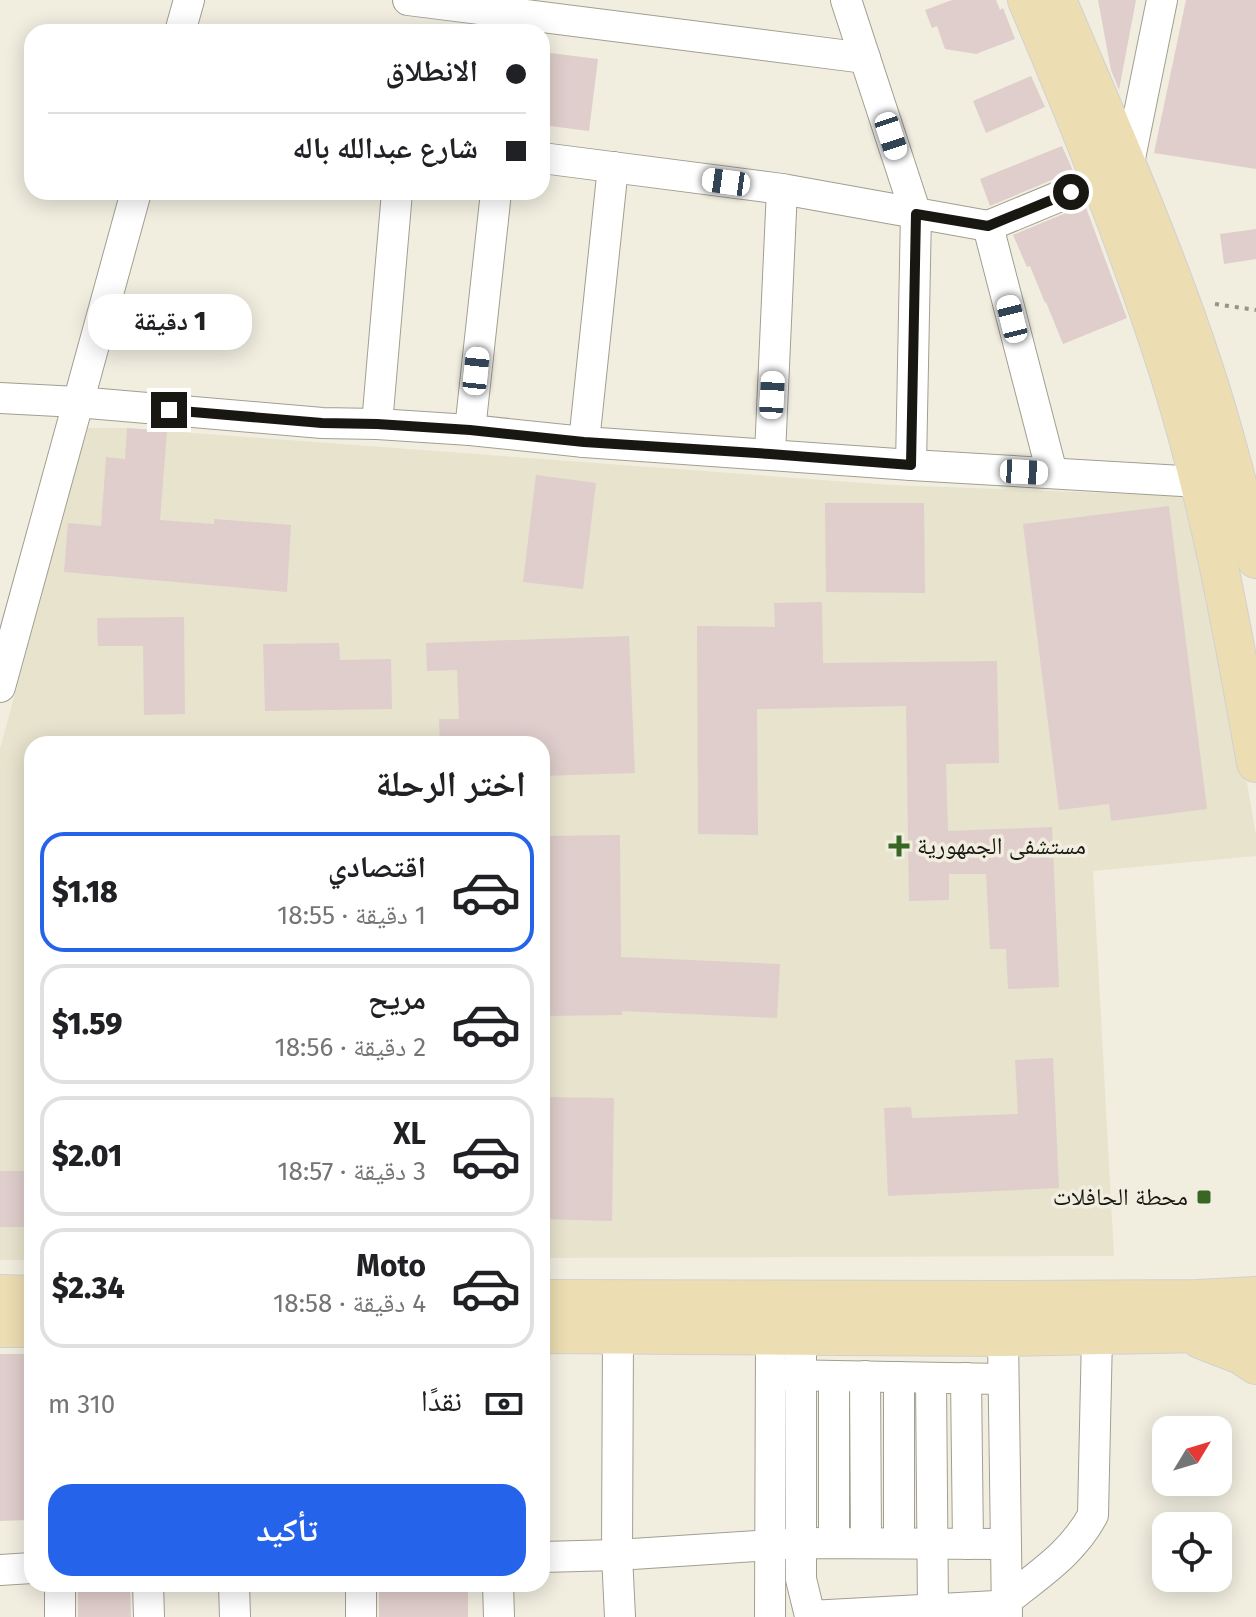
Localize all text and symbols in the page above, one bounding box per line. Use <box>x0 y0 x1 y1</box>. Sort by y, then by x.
text: الانطلاق <box>385 53 478 89</box>
car <box>872 109 910 163</box>
text: شارع عبدالله باله <box>292 130 478 166</box>
car <box>701 167 751 197</box>
route start <box>1053 174 1089 210</box>
car <box>995 293 1029 345</box>
callout: 1 دقيقة <box>87 294 251 350</box>
text: 1 دقيقة <box>134 306 206 337</box>
car <box>462 346 490 396</box>
car <box>759 370 785 420</box>
route end <box>151 392 187 428</box>
car <box>999 459 1049 485</box>
text: اختر الرحلة <box>375 762 526 806</box>
place label: مستشفى الجمهورية <box>917 832 1086 860</box>
marker: مستشفى الجمهورية <box>888 835 910 857</box>
text: اقتصادي <box>328 849 426 885</box>
icon: car <box>450 856 522 928</box>
text: $1.18 <box>52 874 118 910</box>
text: 1 دقيقة · 18:55 <box>277 900 426 931</box>
text: مريح <box>368 981 426 1017</box>
icon: car <box>450 988 522 1060</box>
text: $1.59 <box>52 1006 122 1042</box>
text: 2 دقيقة · 18:56 <box>275 1032 426 1063</box>
text: XL <box>393 1116 426 1152</box>
icon: car <box>450 1120 522 1192</box>
text: $2.01 <box>52 1138 122 1174</box>
text: 3 دقيقة · 18:57 <box>277 1156 426 1187</box>
place label: محطة الحافلات <box>1053 1183 1188 1211</box>
marker: محطة الحافلات <box>1195 1188 1213 1206</box>
text: Moto <box>356 1248 426 1284</box>
icon: car <box>450 1252 522 1324</box>
text: $2.34 <box>52 1270 125 1306</box>
text: 4 دقيقة · 18:58 <box>273 1288 426 1319</box>
icon: cash <box>482 1382 526 1426</box>
text: نقدًا <box>421 1383 462 1419</box>
text: 310 m <box>48 1389 115 1420</box>
north arrow <box>1152 1416 1232 1496</box>
map controls <box>1152 1416 1232 1592</box>
button: تأكيد <box>48 1484 526 1576</box>
button: locate <box>1152 1512 1232 1592</box>

